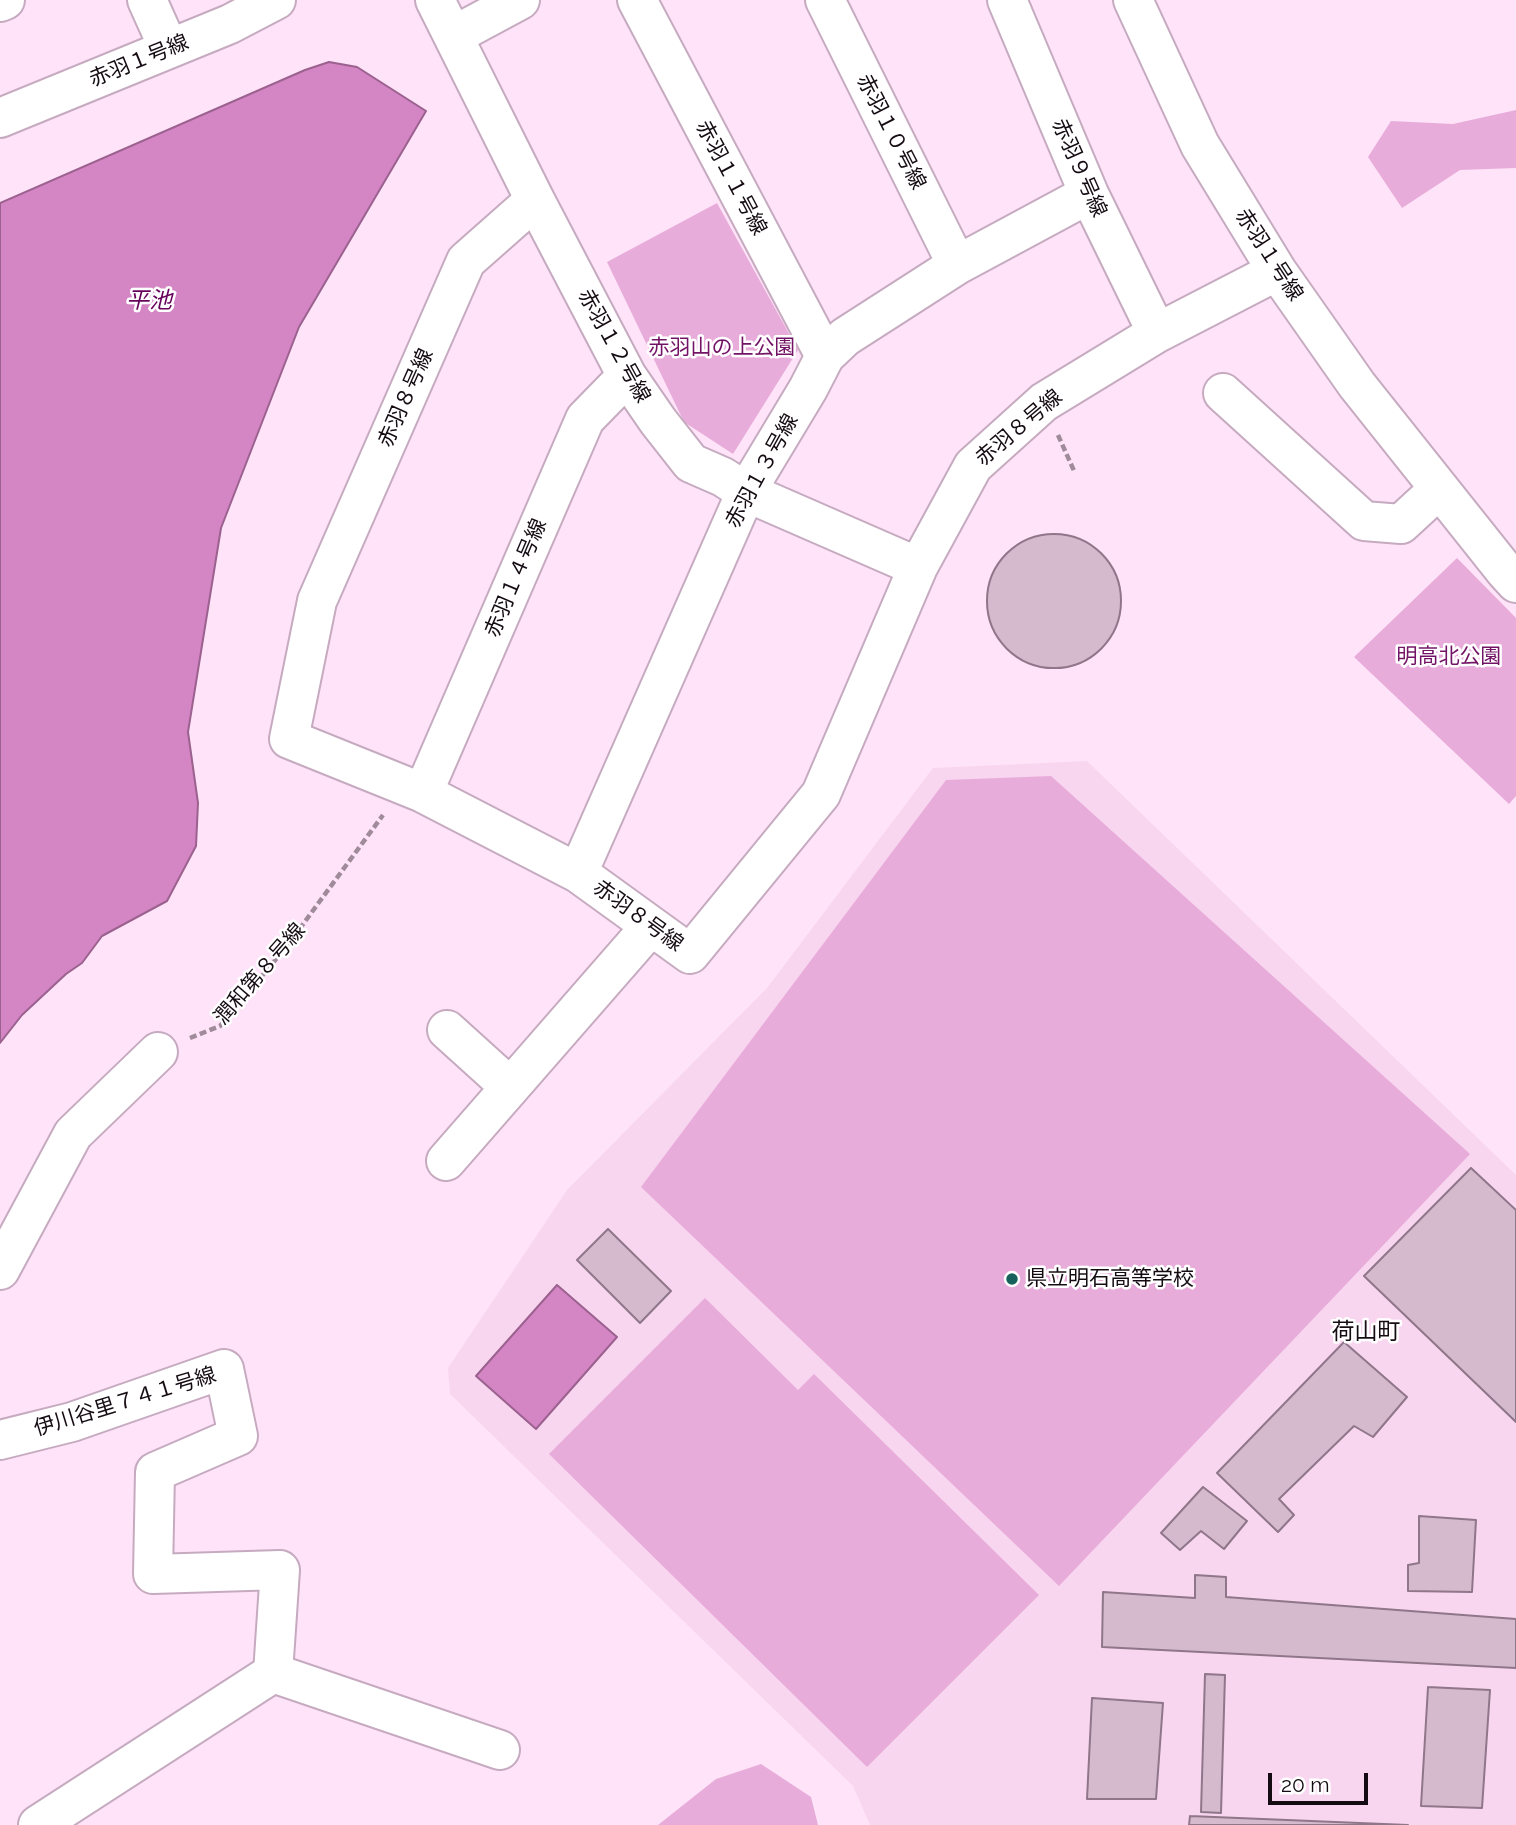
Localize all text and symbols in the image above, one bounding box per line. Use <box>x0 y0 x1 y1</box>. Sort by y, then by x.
street label: 赤羽１号線 <box>86 30 192 92</box>
street label: 赤羽１０号線 <box>851 70 931 194</box>
street label: 赤羽９号線 <box>1046 115 1112 221</box>
street label: 赤羽１１号線 <box>690 116 772 240</box>
street label: 赤羽１号線 <box>1230 204 1308 306</box>
street label: 赤羽１２号線 <box>572 285 656 407</box>
water label: 平池 <box>126 287 172 315</box>
park label: 赤羽山の上公園 <box>649 335 795 361</box>
street label: 赤羽８号線 <box>373 345 439 451</box>
street label: 赤羽８号線 <box>971 385 1067 471</box>
street label: 赤羽１３号線 <box>720 410 804 532</box>
street label: 赤羽１４号線 <box>480 515 552 641</box>
park label: 明高北公園 <box>1397 644 1501 670</box>
street label: 赤羽８号線 <box>588 875 688 957</box>
street label: 潤和第８号線 <box>209 918 311 1030</box>
place label: 県立明石高等学校 <box>1026 1266 1194 1292</box>
marker: 県立明石高等学校 <box>1004 1271 1020 1287</box>
district label: 荷山町 <box>1332 1318 1400 1346</box>
street label: 伊川谷里７４１号線 <box>31 1362 219 1442</box>
scale bar <box>1271 1758 1371 1802</box>
text: 20 m <box>1281 1772 1329 1797</box>

